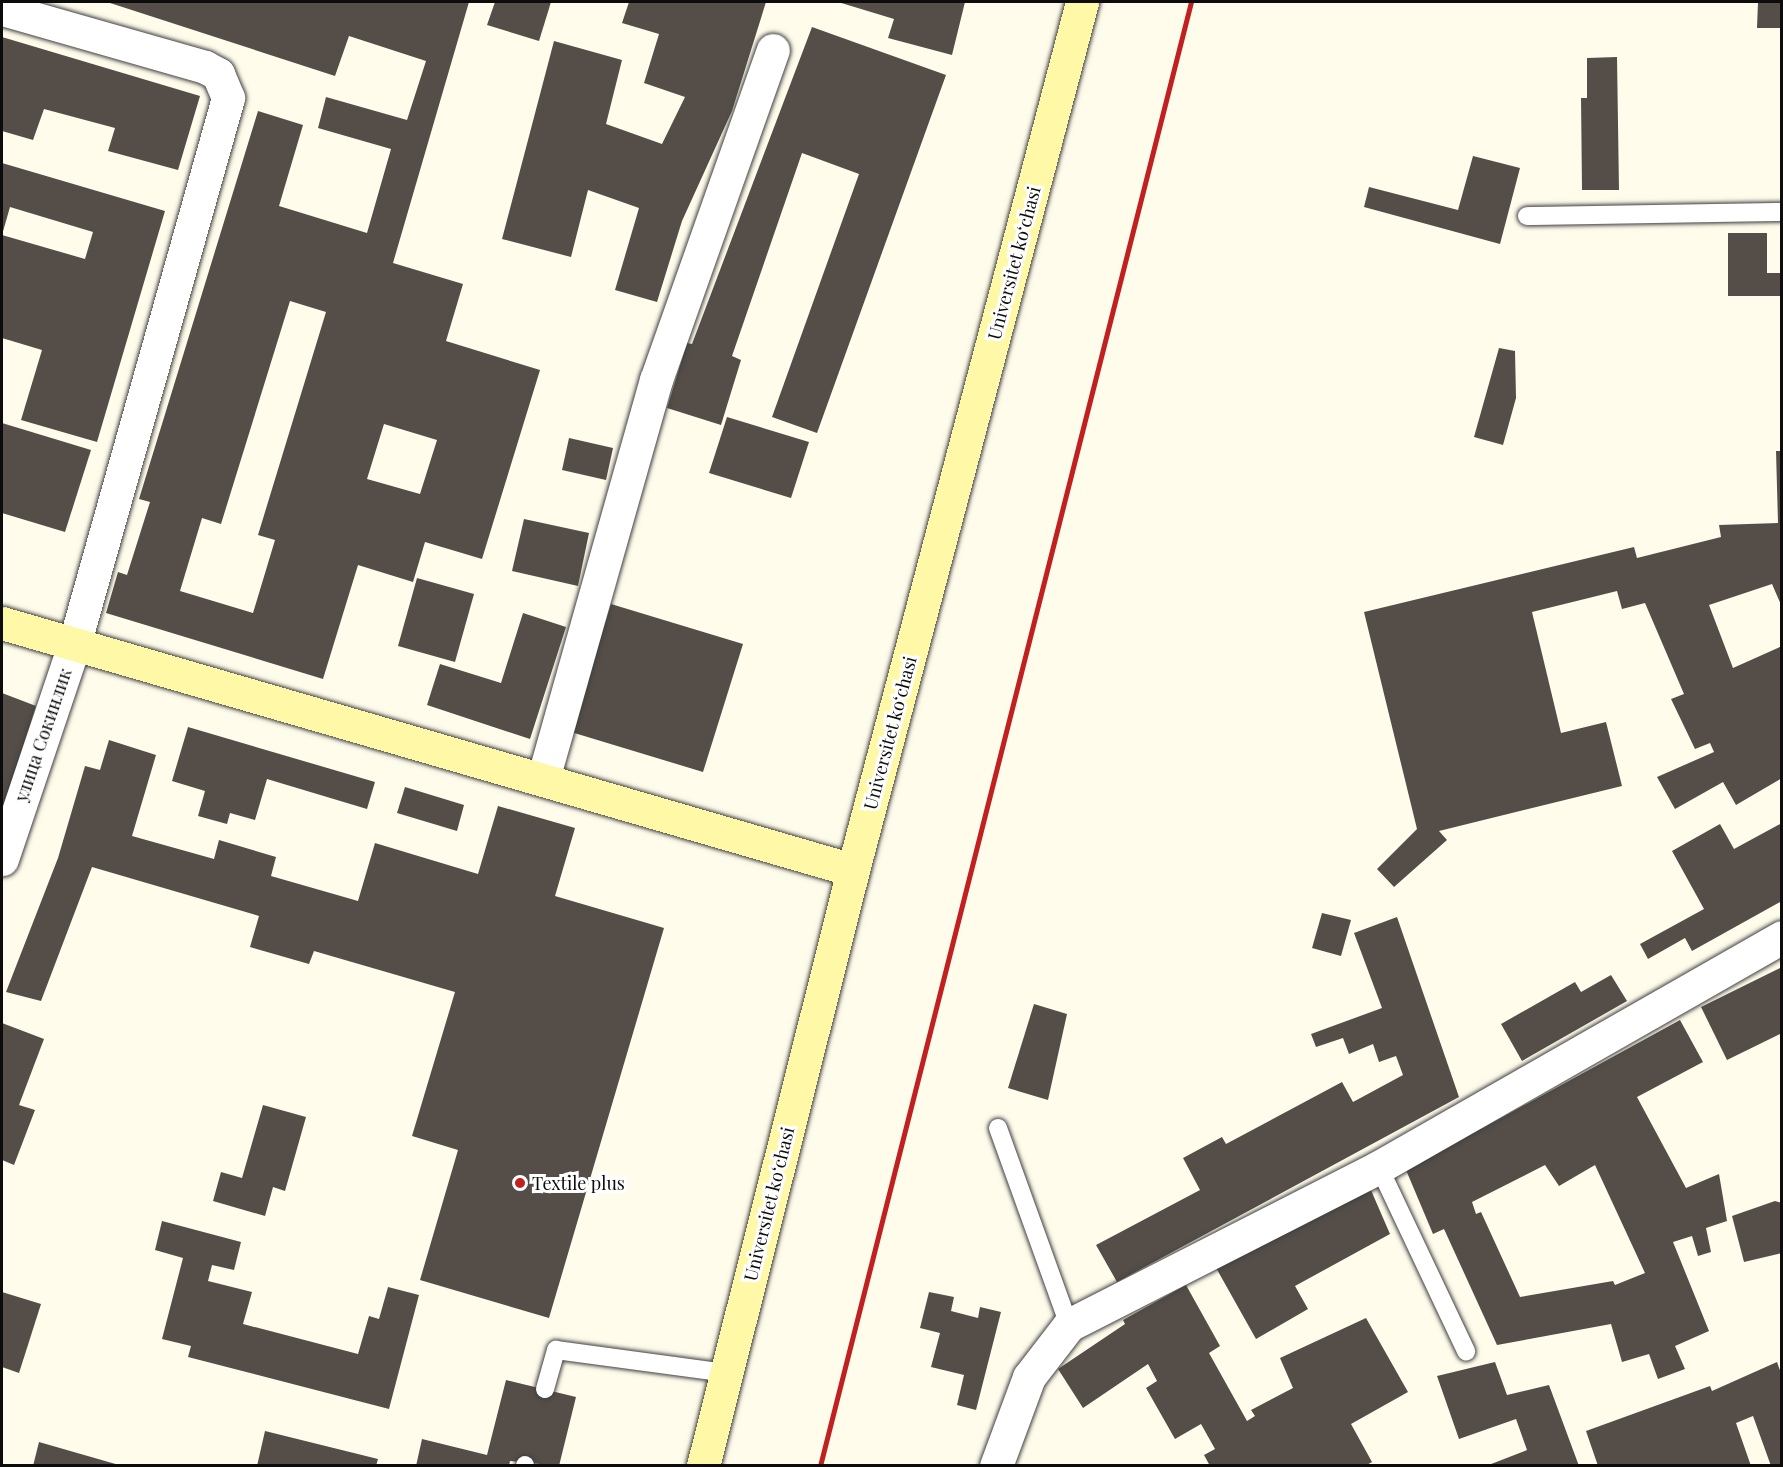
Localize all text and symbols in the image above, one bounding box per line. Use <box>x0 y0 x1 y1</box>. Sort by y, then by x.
street label: Universitet kо‘chasi <box>983 183 1045 343</box>
street label: Universitet kо‘chasi <box>859 653 921 813</box>
street label: улица Сокинлик <box>10 665 76 805</box>
street label: Universitet kо‘chasi <box>739 1124 799 1284</box>
place label: Textile plus <box>532 1172 625 1194</box>
marker: Textile plus <box>513 1176 527 1190</box>

